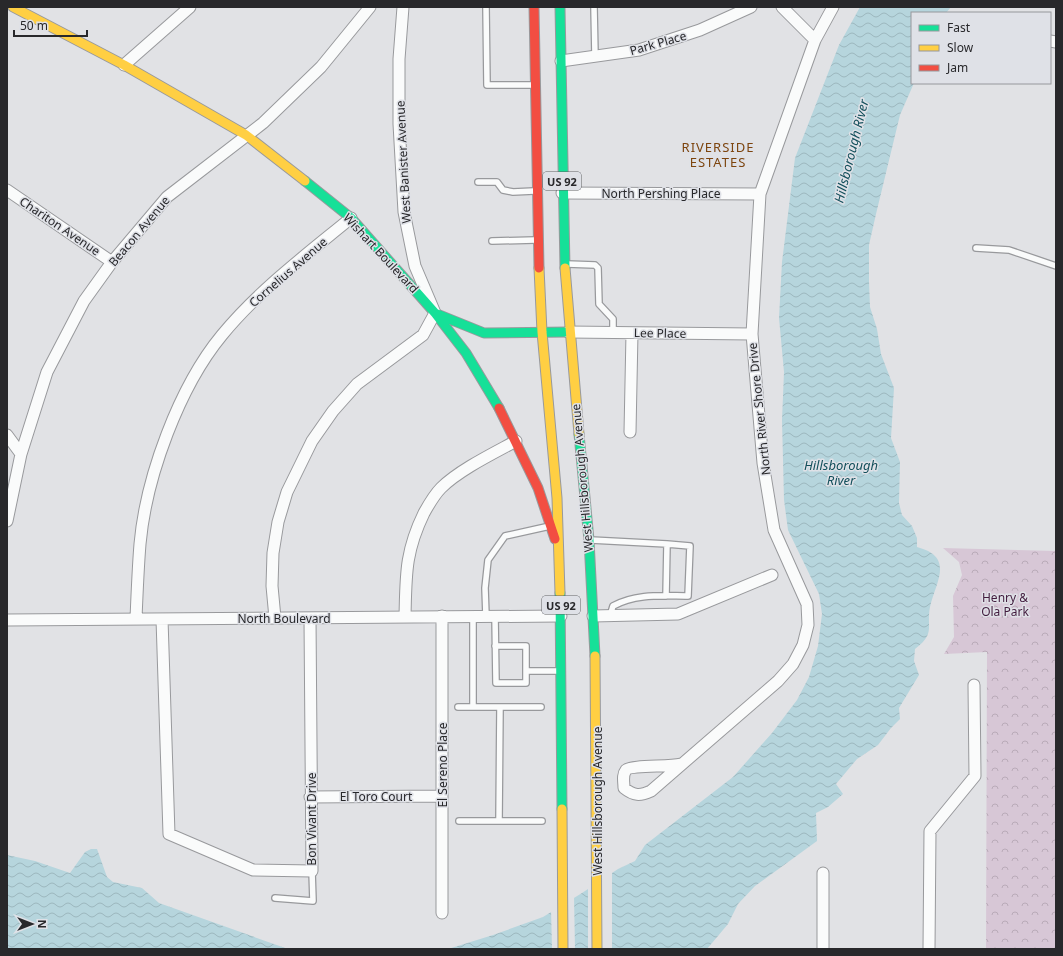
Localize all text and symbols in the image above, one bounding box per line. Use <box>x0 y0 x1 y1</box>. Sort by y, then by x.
scale bar <box>14 12 87 38</box>
legend <box>911 12 1051 84</box>
text: 50 m <box>20 17 48 34</box>
text: Fast <box>947 19 971 36</box>
street label: Park Place <box>628 27 688 59</box>
text: Slow <box>947 39 974 56</box>
text: Jam <box>946 59 968 76</box>
water label: Hillsborough River <box>829 97 873 205</box>
street label: West Banister Avenue <box>391 100 415 224</box>
district label: RIVERSIDE ESTATES <box>682 138 754 171</box>
road number: US 92 <box>543 172 581 190</box>
street label: North Pershing Place <box>602 185 721 202</box>
street label: Beacon Avenue <box>105 192 174 270</box>
street label: Chariton Avenue <box>16 193 104 259</box>
street label: Wishart Boulevard <box>339 209 423 297</box>
street label: Cornelius Avenue <box>245 233 331 311</box>
street label: Lee Place <box>634 324 687 342</box>
street label: North River Shore Drive <box>744 342 774 476</box>
street label: West Hillsborough Avenue <box>567 403 597 553</box>
water label: Hillsborough River <box>804 456 878 489</box>
park label: Henry & Ola Park <box>981 589 1029 620</box>
road number: US 92 <box>542 596 580 614</box>
street label: North Boulevard <box>237 610 331 627</box>
street label: El Sereno Place <box>434 722 451 808</box>
street label: West Hillsborough Avenue <box>589 726 606 875</box>
street label: Bon Vivant Drive <box>303 772 320 866</box>
street label: El Toro Court <box>340 788 413 805</box>
north arrow <box>12 904 52 944</box>
text: N <box>35 920 50 928</box>

